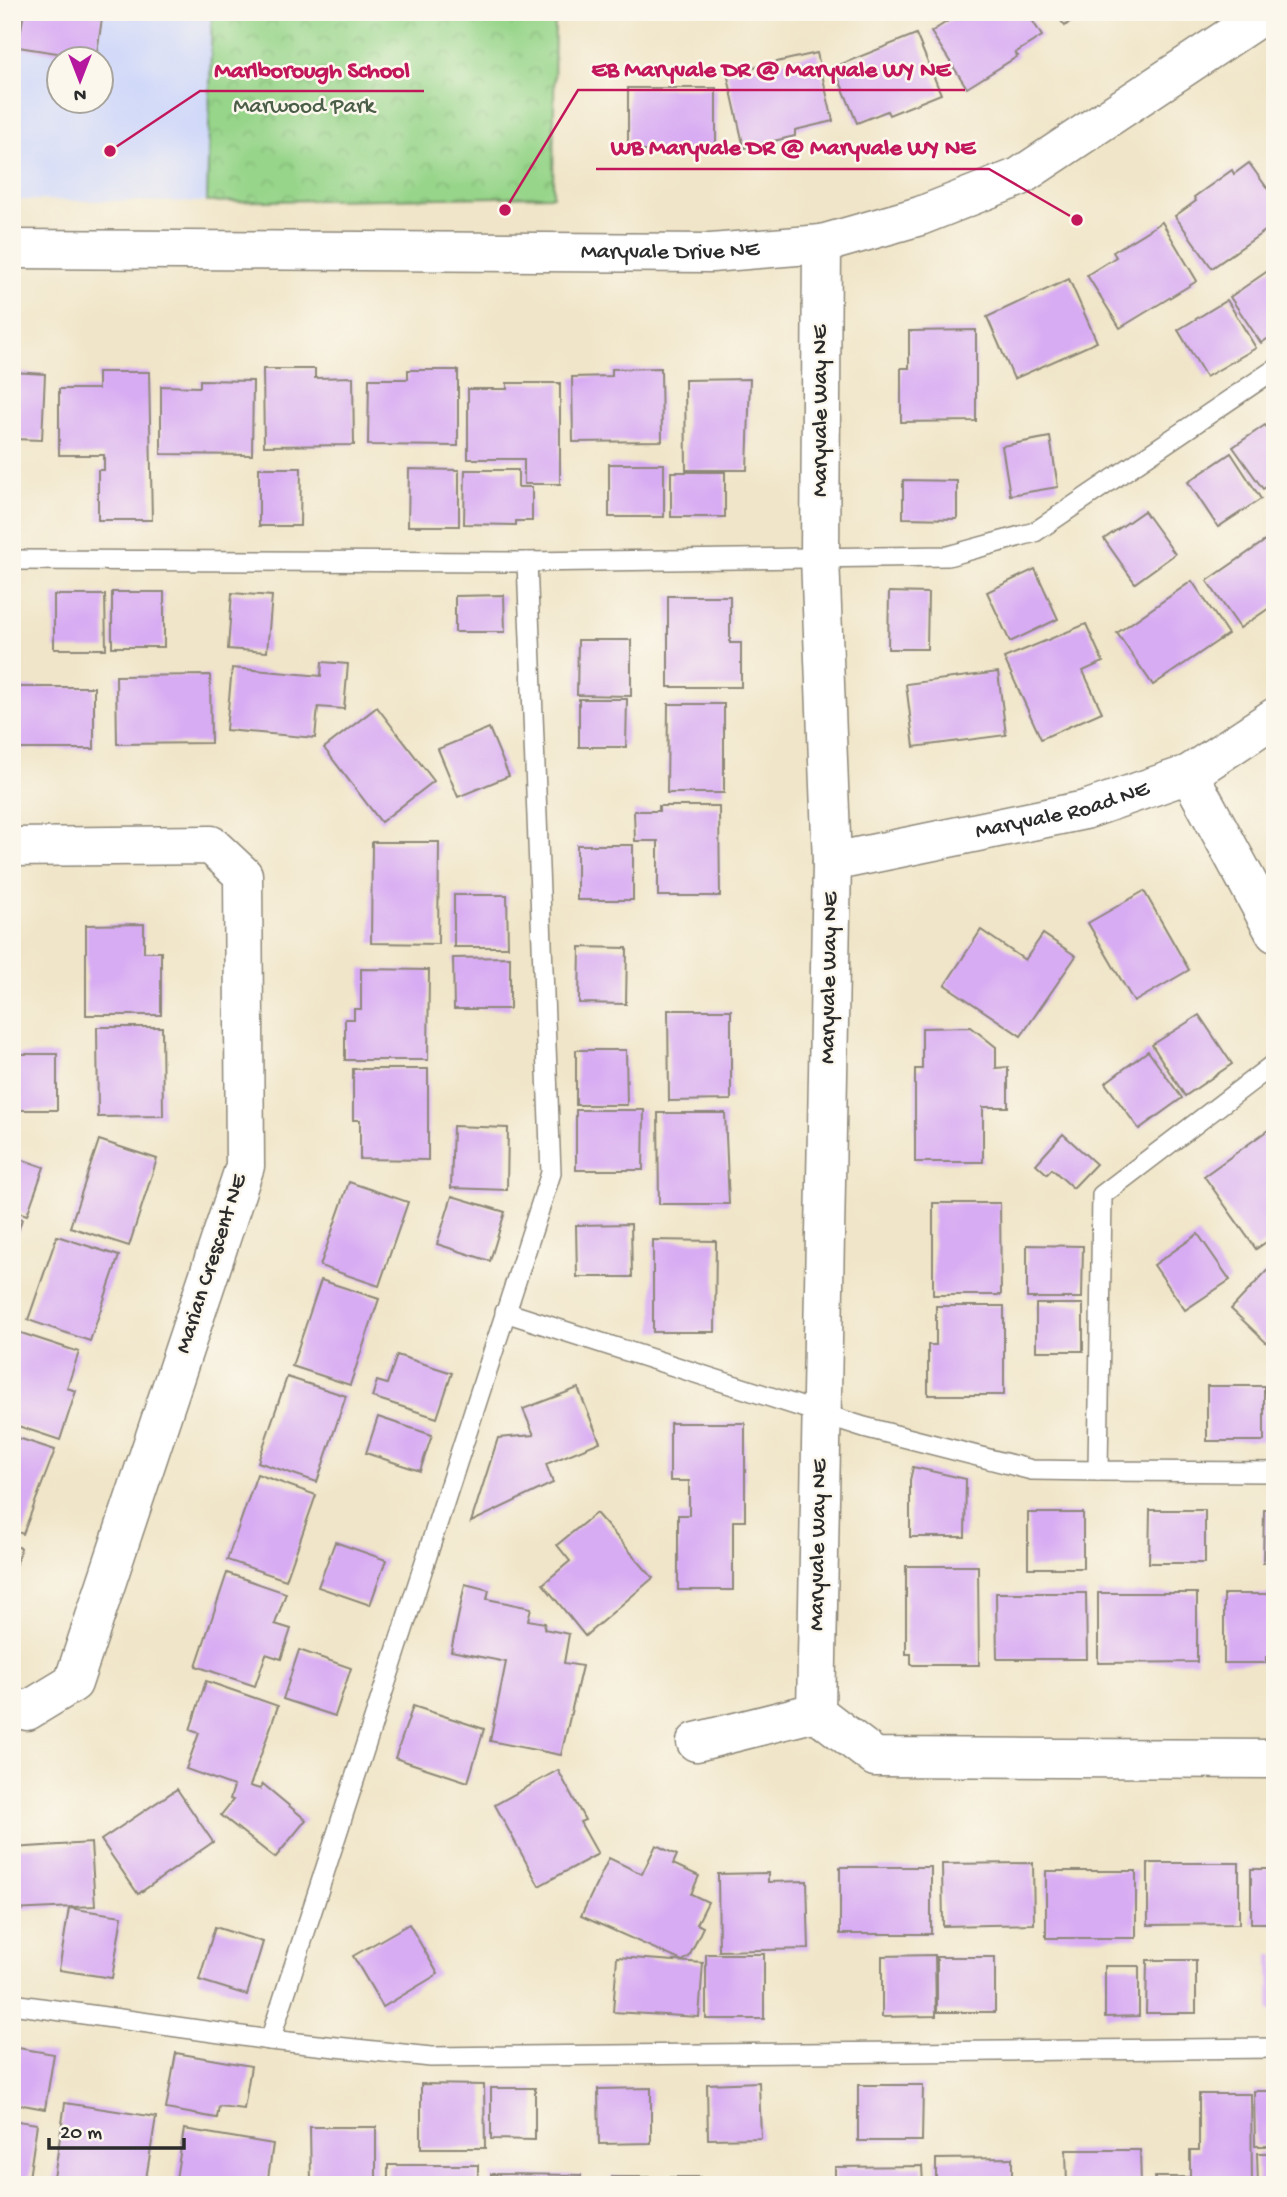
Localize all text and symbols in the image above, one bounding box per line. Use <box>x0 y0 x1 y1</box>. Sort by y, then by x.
callout: EB Maryvale DR @ Maryvale WY NE <box>578 45 965 90</box>
north arrow <box>46 46 116 116</box>
callout: Marlborough School <box>200 46 424 91</box>
text: EB Maryvale DR @ Maryvale WY NE <box>591 57 953 86</box>
text: Marlborough School <box>214 58 410 87</box>
text: N <box>74 82 86 105</box>
park label: Marwood Park <box>233 94 377 121</box>
callout: WB Maryvale DR @ Maryvale WY NE <box>596 124 989 169</box>
text: WB Maryvale DR @ Maryvale WY NE <box>610 135 977 164</box>
street label: Maryvale Drive NE <box>581 236 762 267</box>
street label: Maryvale Way NE <box>808 323 835 497</box>
street label: Maryvale Road NE <box>973 775 1154 846</box>
street label: Maryvale Way NE <box>815 890 845 1064</box>
street label: Marian Crescent NE <box>170 1169 254 1357</box>
street label: Maryvale Way NE <box>804 1457 834 1631</box>
scale bar <box>49 2106 184 2150</box>
text: 20 m <box>60 2122 102 2147</box>

